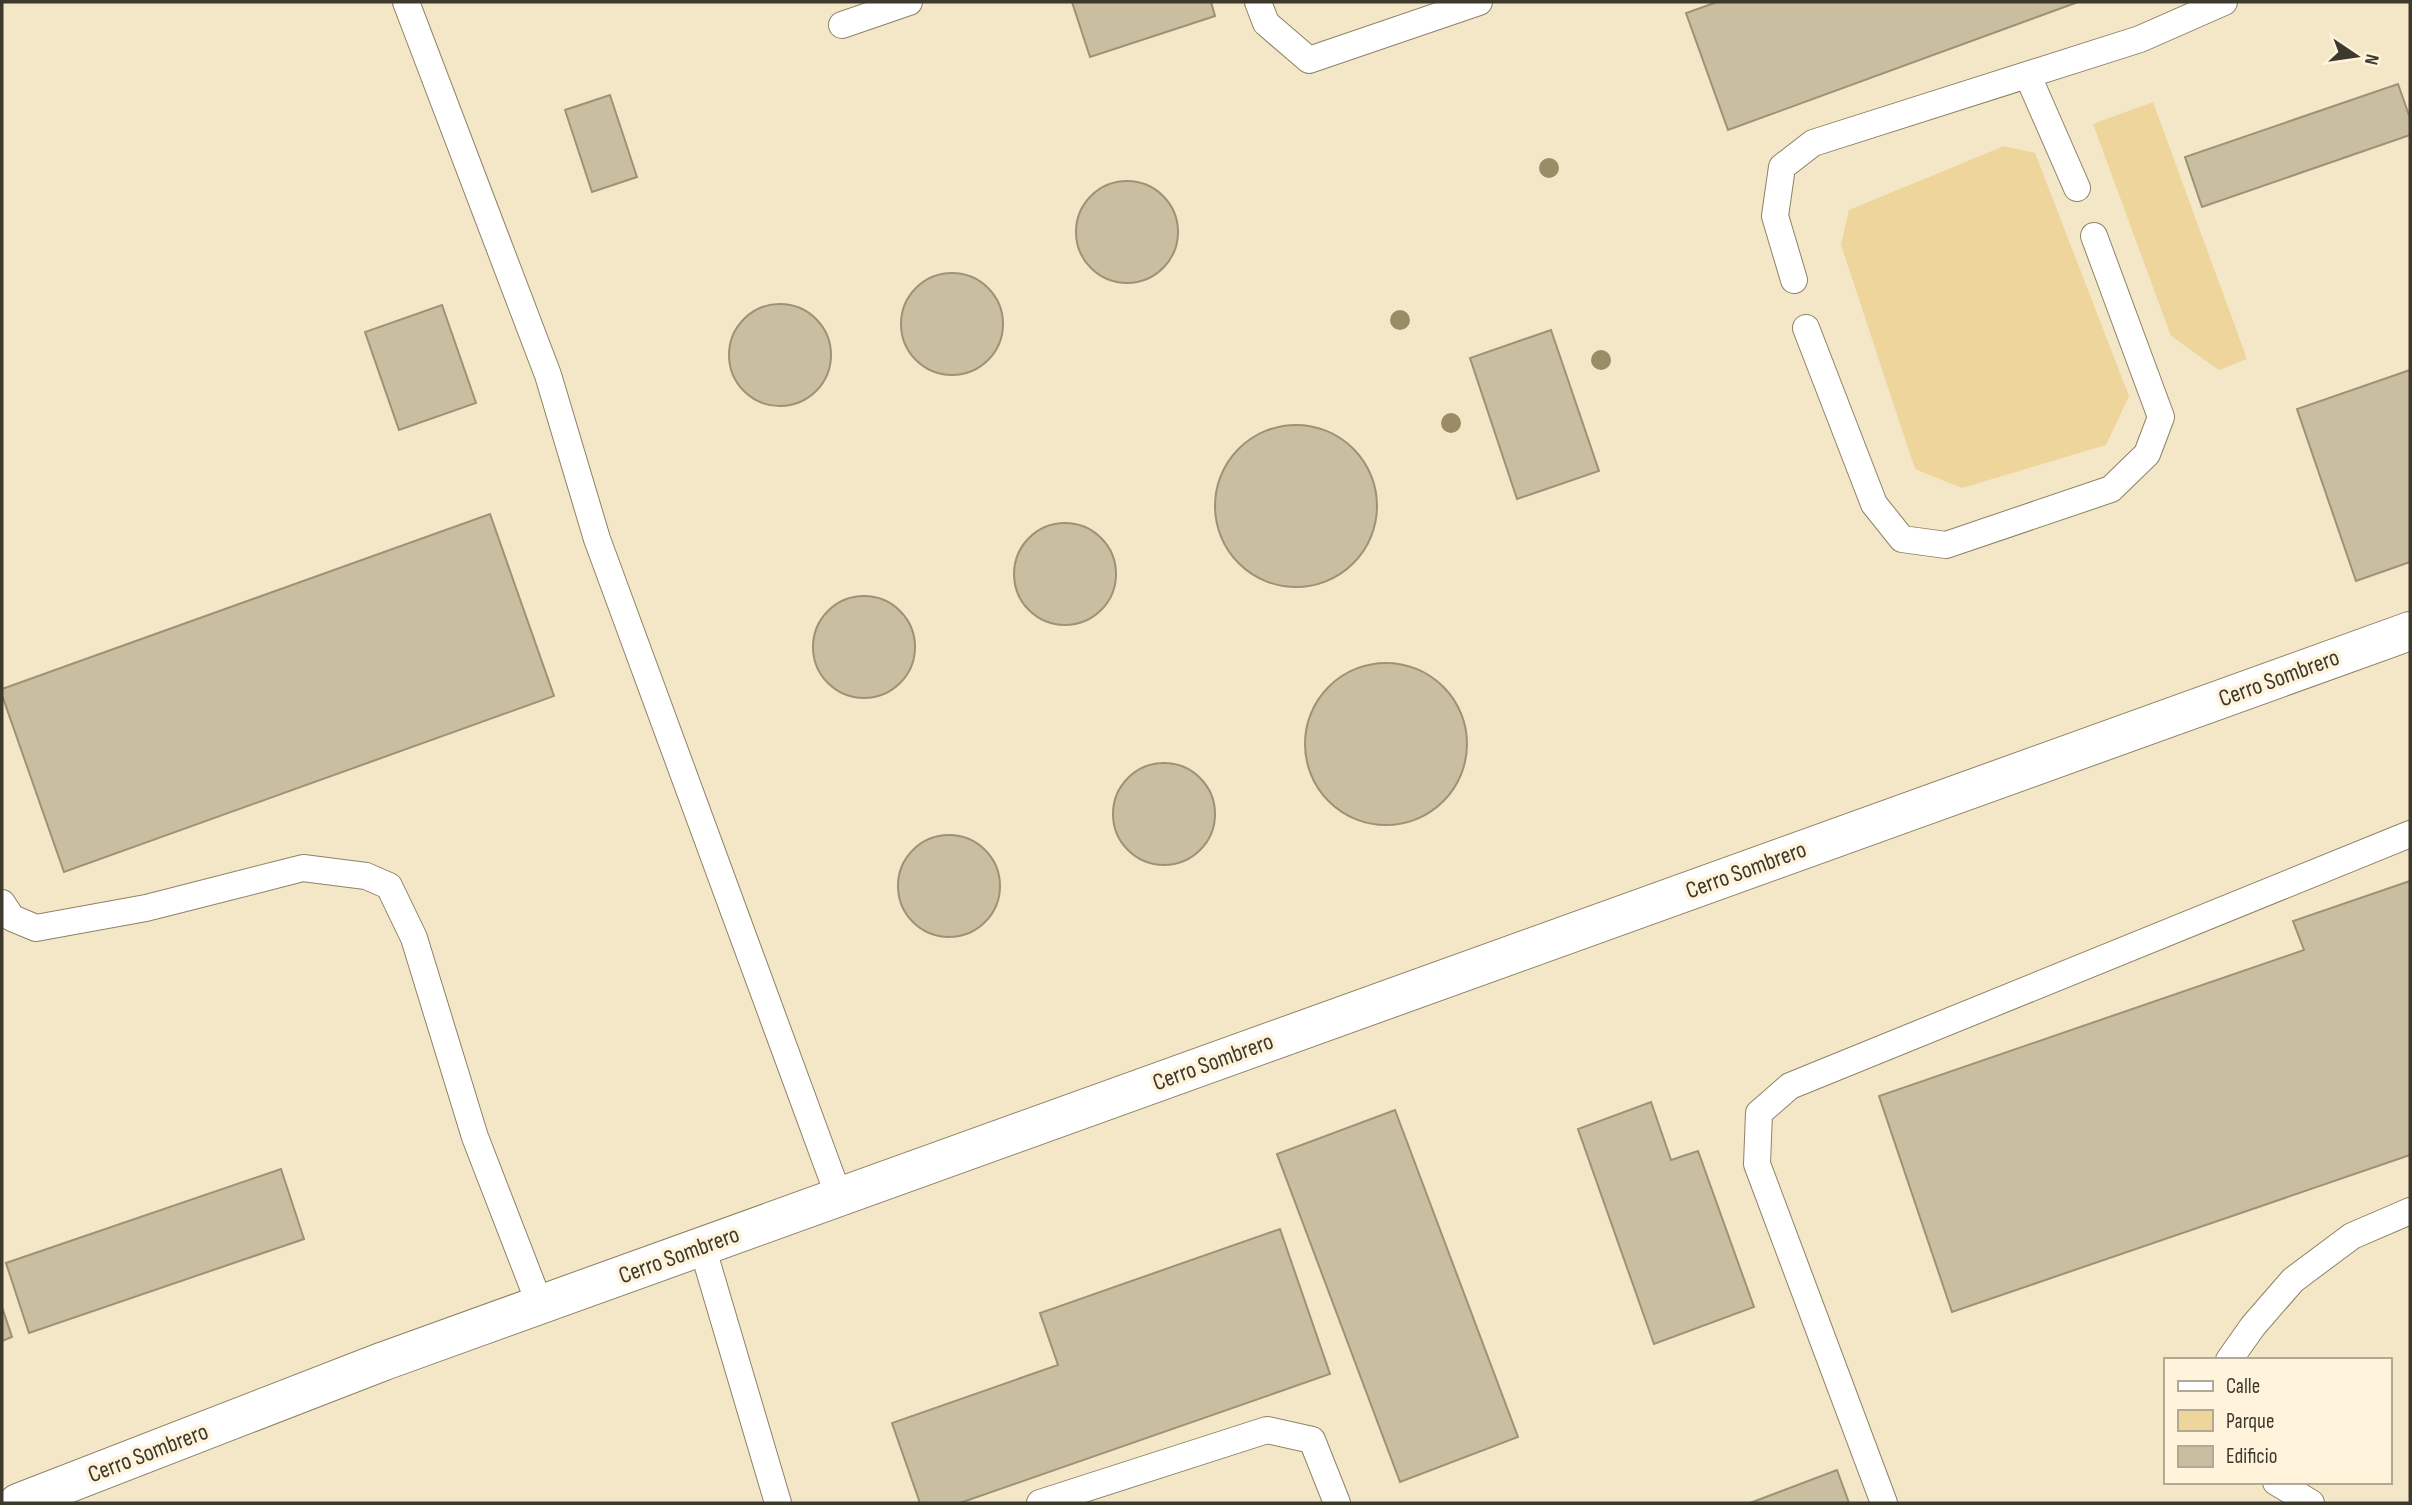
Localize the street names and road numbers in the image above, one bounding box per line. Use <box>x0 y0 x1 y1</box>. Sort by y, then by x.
street label: Cerro Sombrero <box>2215 643 2343 713</box>
street label: Cerro Sombrero <box>1682 835 1810 905</box>
street label: Cerro Sombrero <box>1149 1027 1277 1097</box>
street label: Cerro Sombrero <box>615 1220 743 1290</box>
street label: Cerro Sombrero <box>84 1417 212 1489</box>

